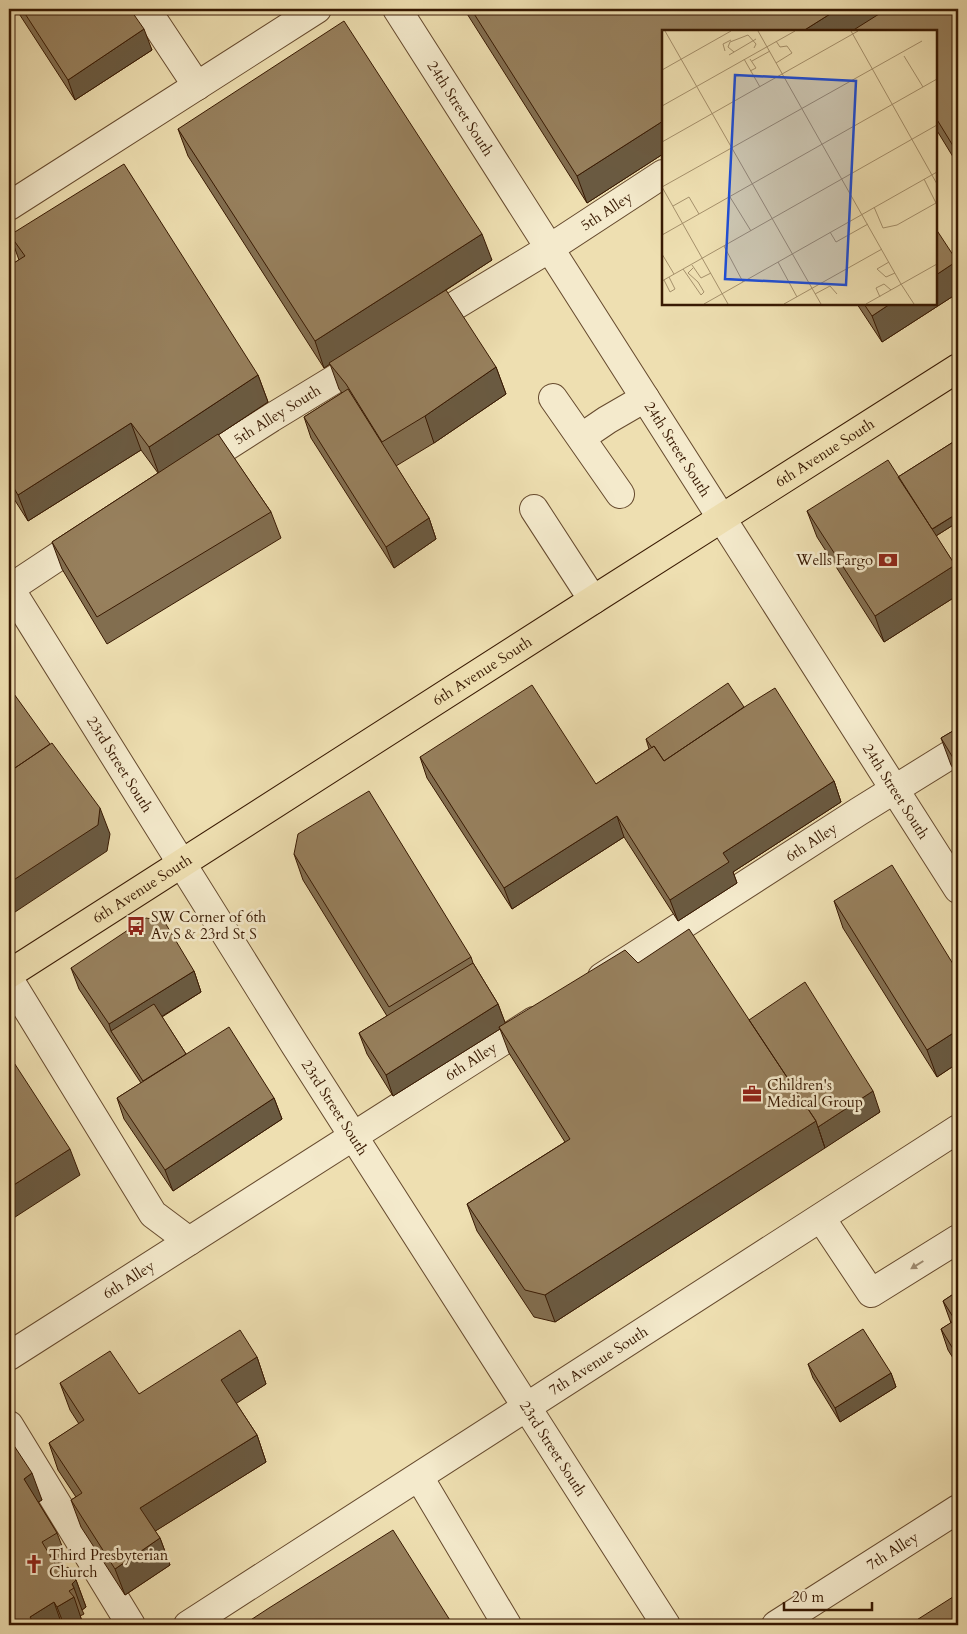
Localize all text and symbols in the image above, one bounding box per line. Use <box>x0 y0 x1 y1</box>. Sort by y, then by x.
inset map <box>662 30 937 305</box>
street label: 24th Street South <box>423 57 499 161</box>
street label: 5th Alley <box>577 187 636 235</box>
street label: 5th Alley South <box>230 380 325 449</box>
street label: 24th Street South <box>640 398 716 501</box>
street label: 6th Avenue South <box>771 413 879 492</box>
bank icon: Wells Fargo <box>877 549 899 571</box>
place label: Wells Fargo <box>795 550 873 570</box>
street label: 6th Avenue South <box>429 631 536 710</box>
street label: 23rd Street South <box>82 712 158 817</box>
street label: 24th Street South <box>858 740 934 844</box>
street label: 6th Alley <box>782 818 841 866</box>
street label: 6th Avenue South <box>89 849 196 928</box>
place label: SW Corner of 6th Av S & 23rd St S <box>151 907 267 944</box>
bus stop icon: SW Corner of 6th Av S & 23rd St S <box>125 915 147 937</box>
street label: 6th Alley <box>441 1037 501 1085</box>
street label: 23rd Street South <box>297 1056 373 1160</box>
place label: Children's Medical Group <box>767 1075 863 1112</box>
office icon: Children's Medical Group <box>741 1083 763 1105</box>
street label: 6th Alley <box>99 1256 158 1304</box>
one-way arrow <box>910 1260 923 1269</box>
street label: 7th Avenue South <box>545 1321 652 1400</box>
street label: 23rd Street South <box>515 1397 592 1501</box>
street label: 7th Alley <box>863 1527 922 1575</box>
place label: Third Presbyterian Church <box>49 1545 169 1582</box>
church icon: Third Presbyterian Church <box>23 1553 45 1575</box>
scale bar <box>784 1579 872 1611</box>
text: 20 m <box>792 1587 824 1607</box>

